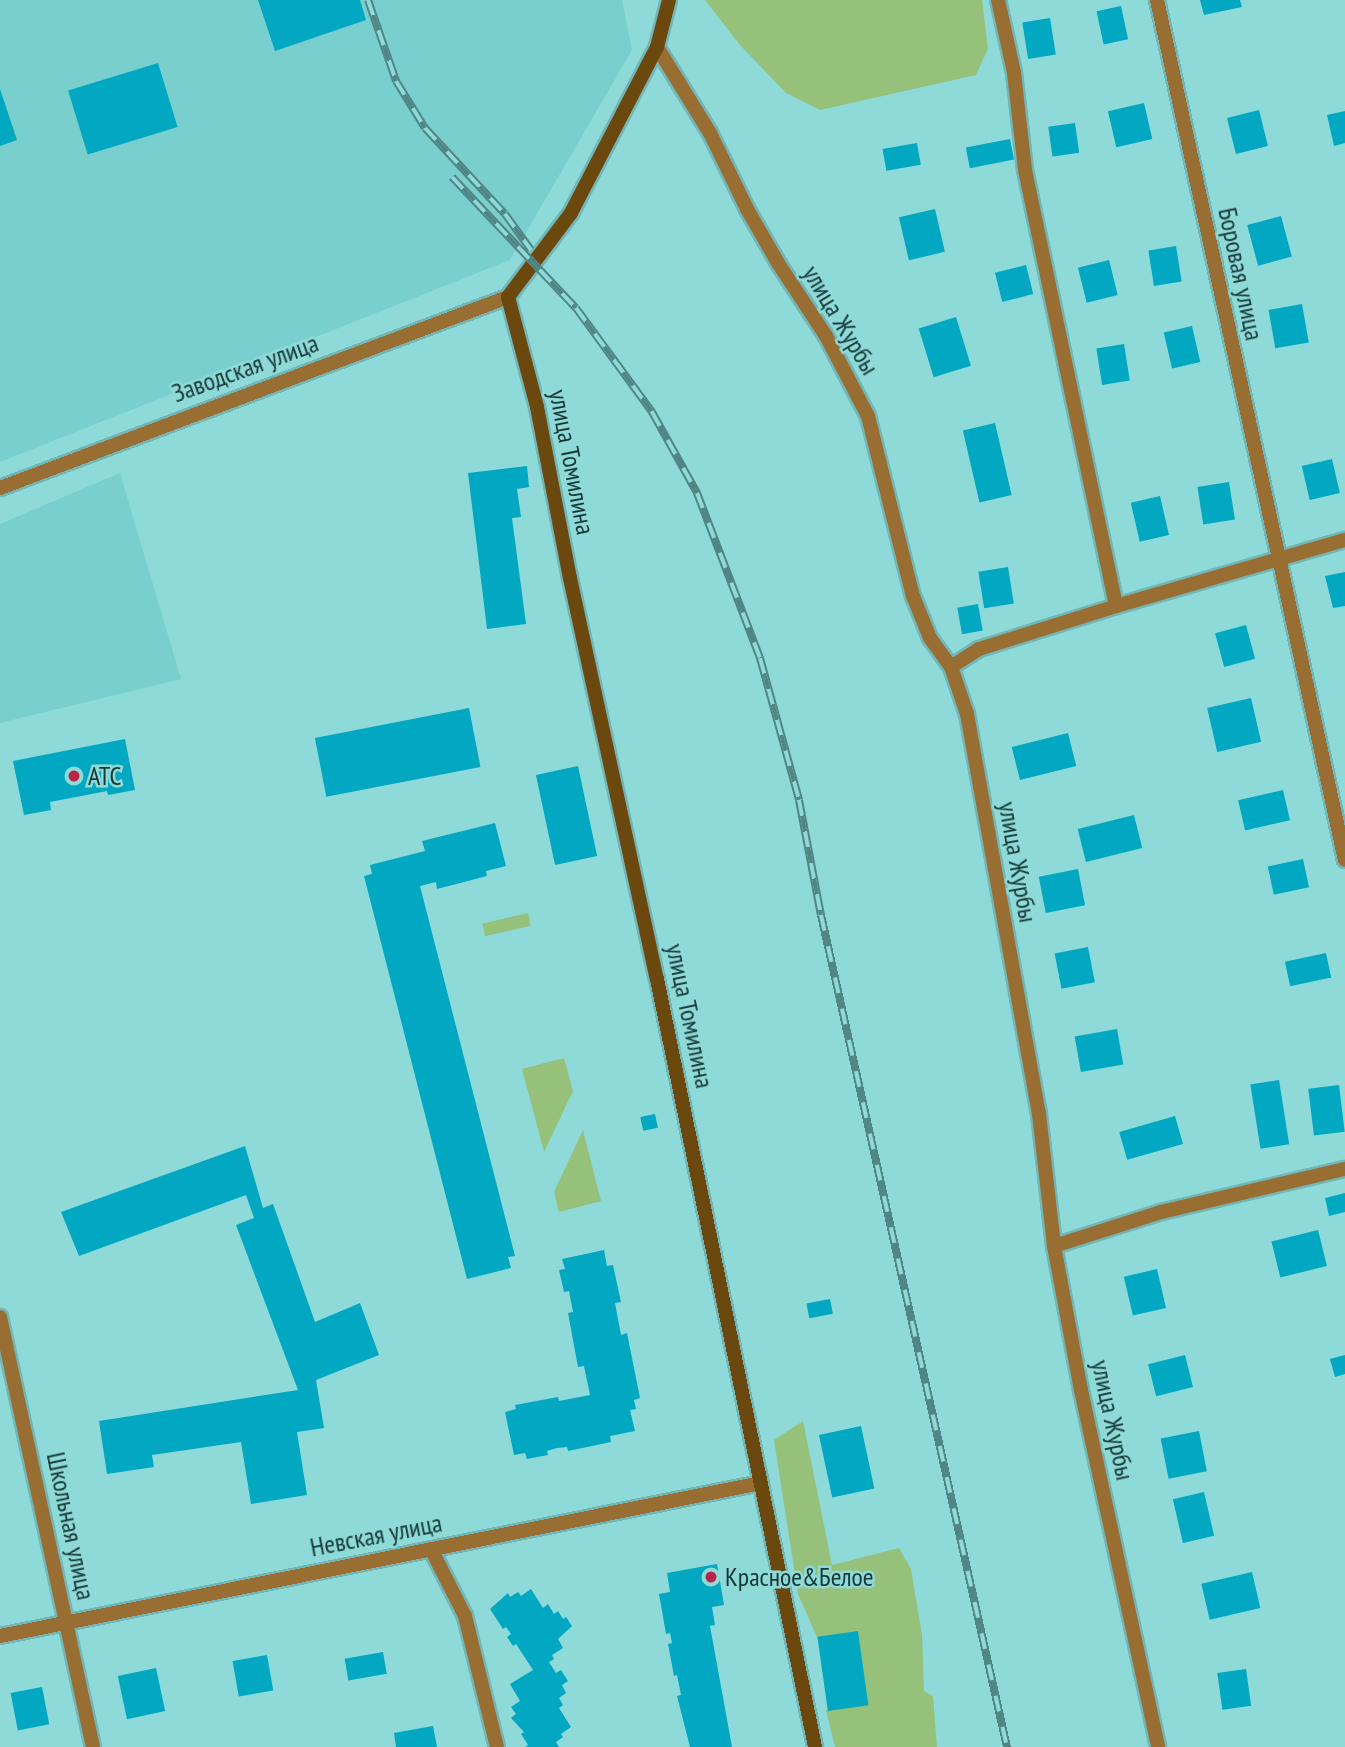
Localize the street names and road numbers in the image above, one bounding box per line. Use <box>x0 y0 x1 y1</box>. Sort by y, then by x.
street label: Боровая улица <box>1212 205 1270 343</box>
street label: улица Журбы <box>796 260 886 380</box>
street label: Заводская улица <box>168 327 322 409</box>
street label: улица Томилина <box>543 387 601 537</box>
street label: улица Журбы <box>992 799 1044 925</box>
street label: улица Томилина <box>659 941 721 1091</box>
street label: улица Журбы <box>1085 1357 1141 1483</box>
street label: Школьная улица <box>40 1449 102 1603</box>
street label: Невская улица <box>307 1507 445 1563</box>

